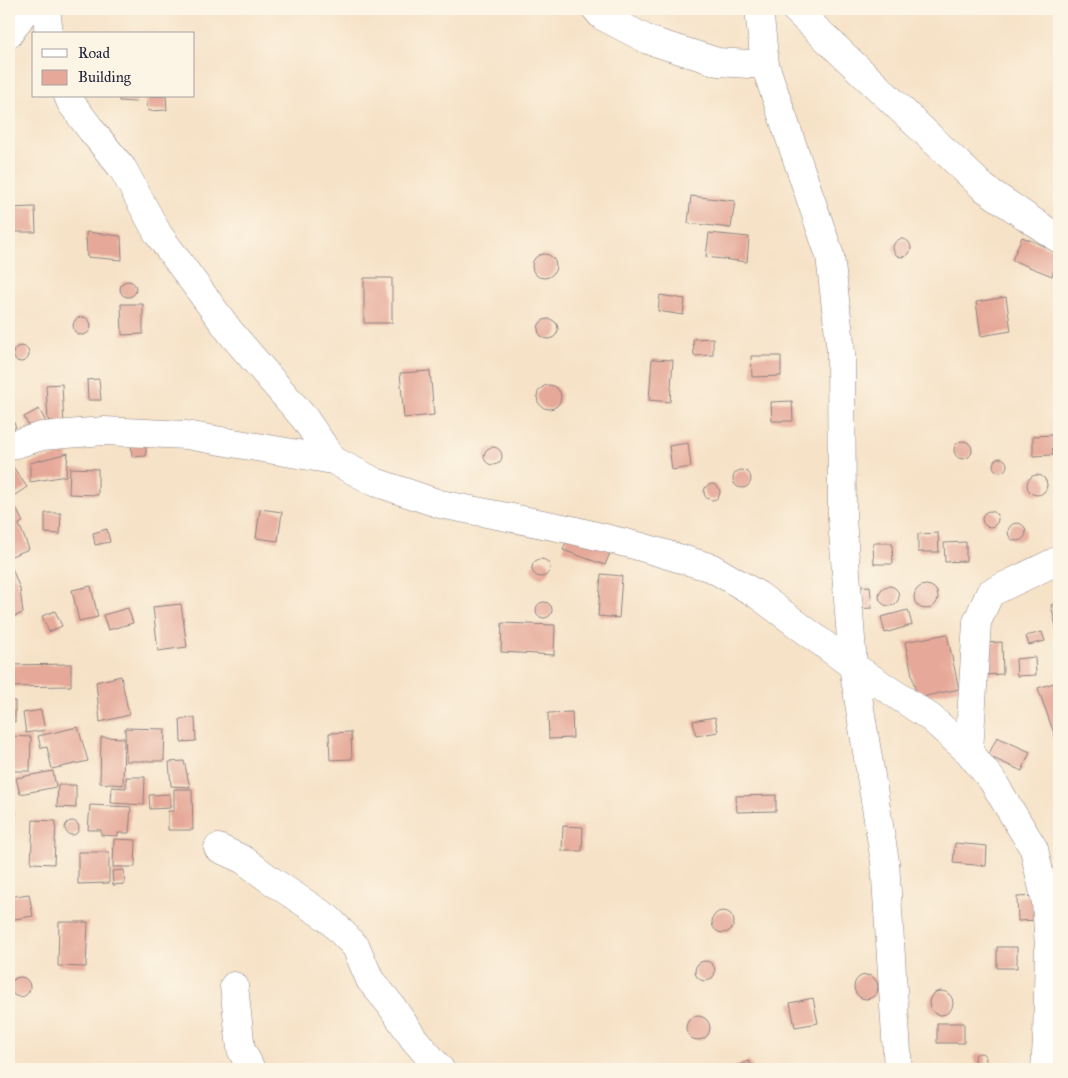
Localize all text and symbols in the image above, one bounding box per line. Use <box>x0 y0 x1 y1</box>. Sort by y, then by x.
legend <box>32 32 195 98</box>
text: Road <box>78 44 110 62</box>
text: Building <box>78 68 132 86</box>

